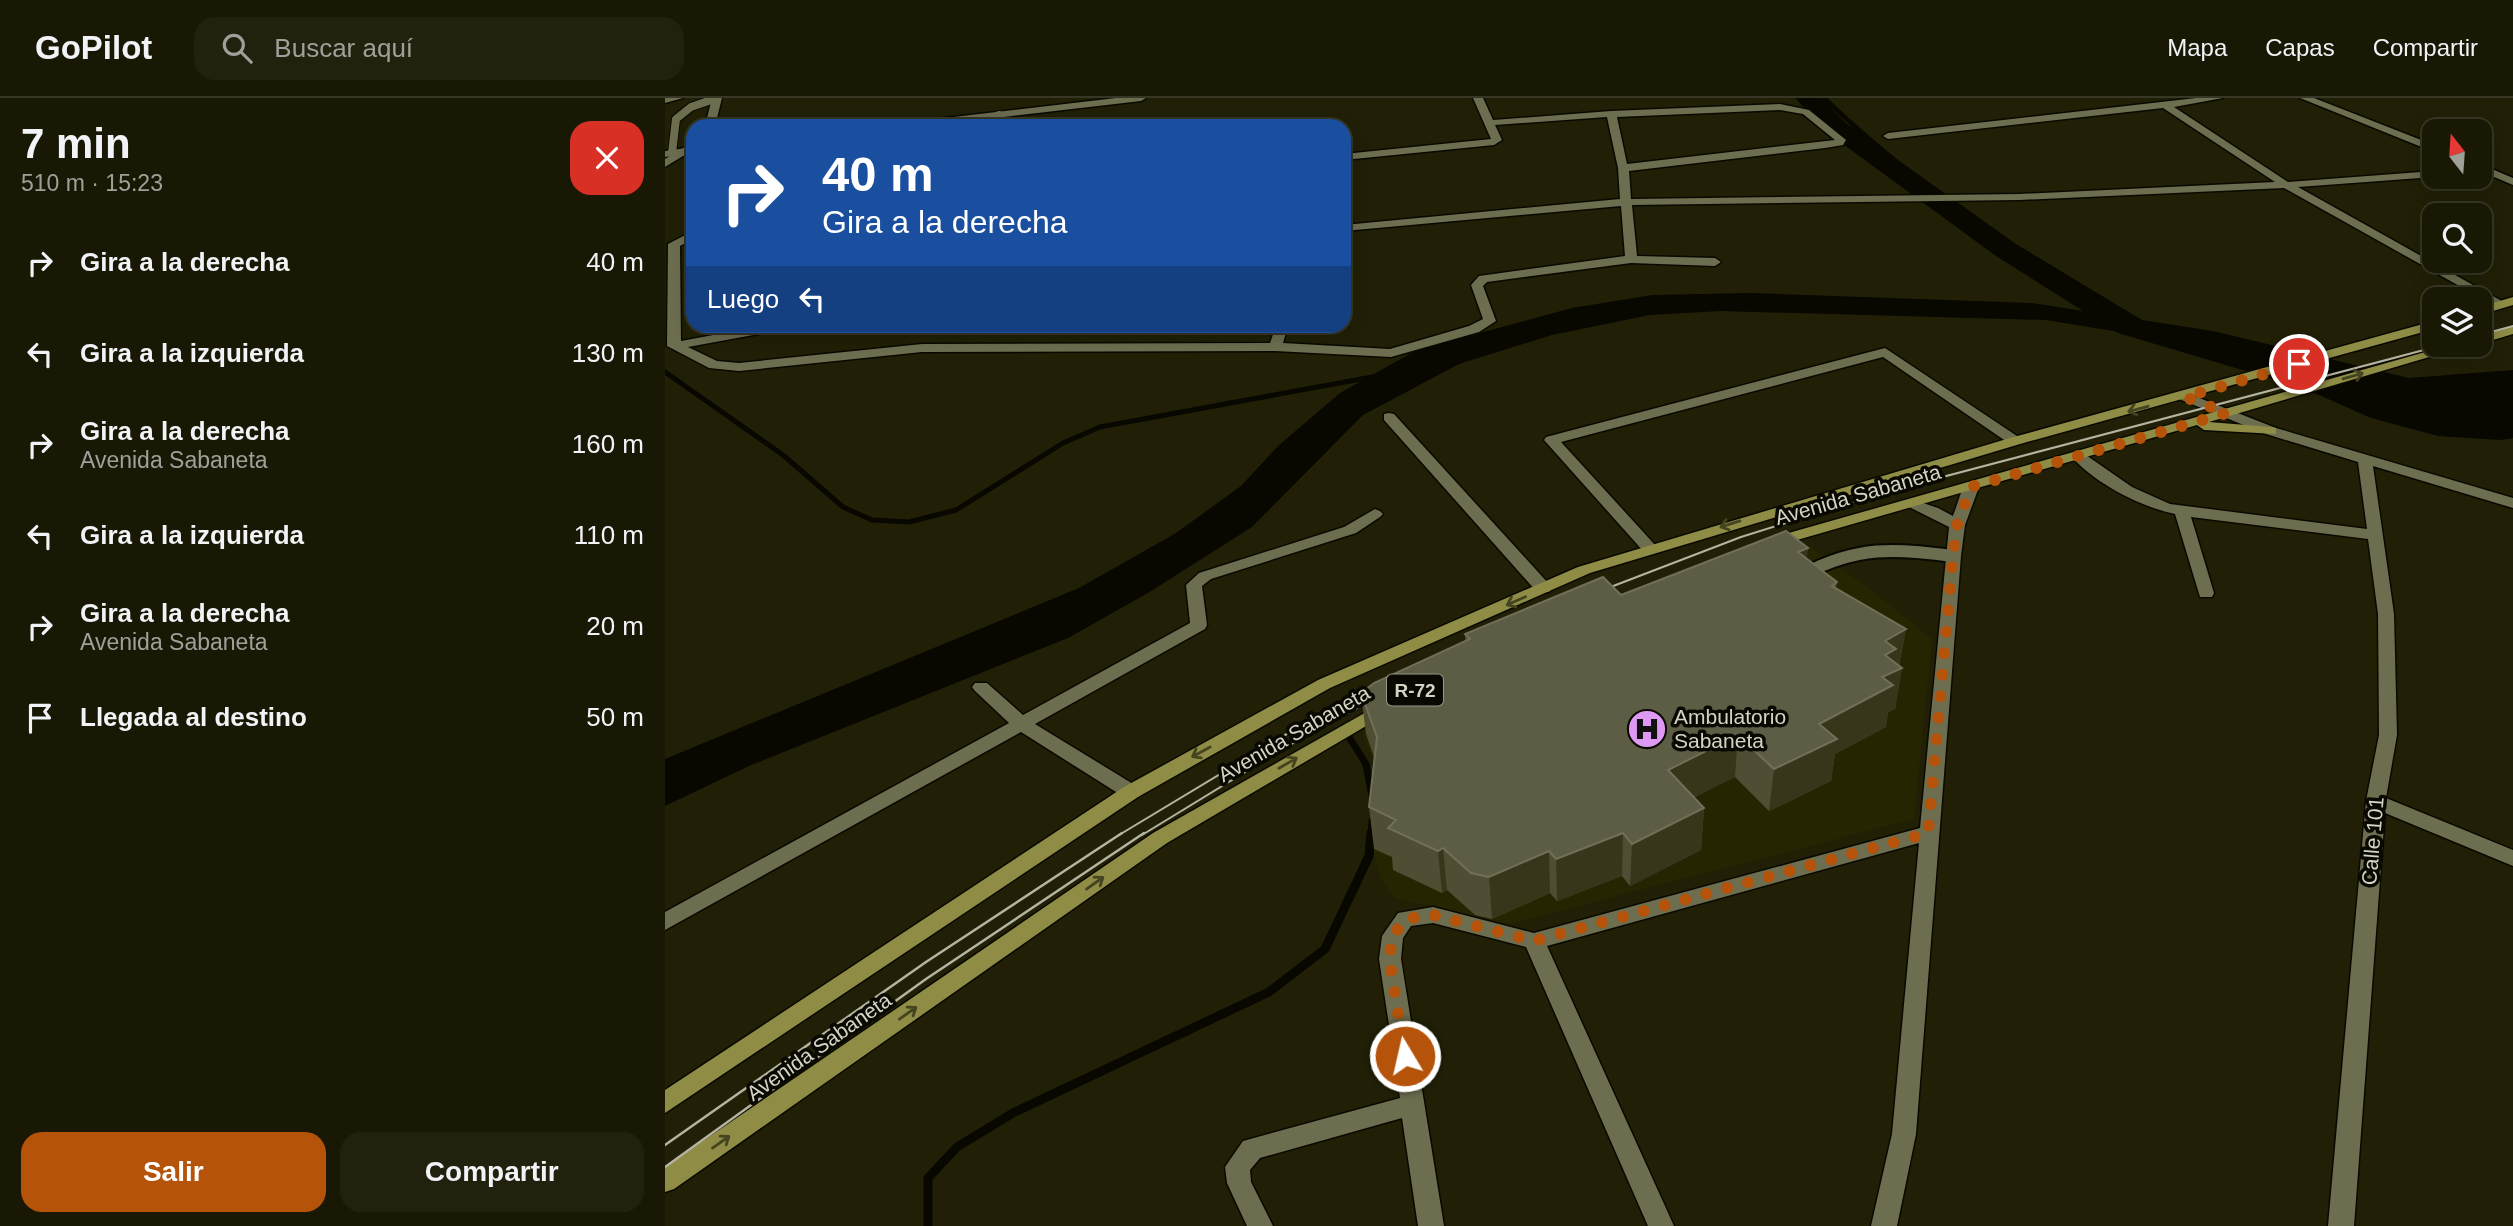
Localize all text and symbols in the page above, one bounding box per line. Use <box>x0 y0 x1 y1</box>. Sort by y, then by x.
search box <box>194 17 684 80</box>
text: GoPilot <box>35 29 152 66</box>
icon: search <box>218 29 256 67</box>
text: Buscar aquí <box>274 33 413 63</box>
text: Mapa <box>2167 34 2227 61</box>
text: Capas <box>2265 34 2335 61</box>
text: Compartir <box>2373 34 2478 61</box>
north arrow <box>2422 119 2492 189</box>
map controls <box>2422 119 2492 357</box>
text: 7 min <box>21 120 131 167</box>
button: close <box>570 121 644 195</box>
icon: right <box>707 147 798 238</box>
text: 40 m <box>822 147 934 201</box>
text: 510 m · 15:23 <box>21 170 163 196</box>
button: search <box>2422 203 2492 273</box>
text: Gira a la derecha <box>822 204 1067 240</box>
icon: right <box>21 244 59 282</box>
text: Gira a la derecha <box>80 247 290 277</box>
text: 40 m <box>586 247 644 277</box>
icon: left <box>793 280 831 318</box>
text: Luego <box>707 284 779 314</box>
button: layers <box>2422 287 2492 357</box>
pin <box>2269 334 2329 394</box>
icon: left <box>21 335 59 373</box>
text: Gira a la izquierda <box>80 338 304 368</box>
text: 130 m <box>572 338 644 368</box>
icon: arrive <box>2280 345 2318 383</box>
one-way arrow <box>2342 369 2364 382</box>
one-way arrow <box>2127 403 2149 416</box>
text: Gira a la derecha <box>80 416 290 446</box>
icon: right <box>21 426 59 464</box>
text: 160 m <box>572 429 644 459</box>
text: Avenida Sabaneta <box>80 447 268 473</box>
street label: Avenida Sabaneta <box>1772 460 1944 529</box>
icon: left <box>21 517 59 555</box>
one-way arrow <box>1719 518 1741 531</box>
text: Gira a la izquierda <box>80 520 304 550</box>
text: 110 m <box>574 520 644 550</box>
one-way arrow <box>1506 594 1527 608</box>
text: Gira a la derecha <box>80 598 290 628</box>
icon: right <box>21 608 59 646</box>
text: 20 m <box>586 611 644 641</box>
text: Avenida Sabaneta <box>80 629 268 655</box>
road number: R-72 <box>1387 674 1443 706</box>
street label: Avenida Sabaneta <box>1214 681 1374 786</box>
icon: arrive <box>21 699 59 737</box>
text: Llegada al destino <box>80 702 307 732</box>
text: 50 m <box>586 702 644 732</box>
place label: Ambulatorio Sabaneta <box>1674 705 1786 752</box>
hospital icon: Ambulatorio Sabaneta <box>1626 708 1668 750</box>
one-way arrow <box>1192 745 1212 759</box>
one-way arrow <box>1277 756 1298 769</box>
street label: Calle 101 <box>2357 796 2388 886</box>
one-way arrow <box>1085 876 1104 890</box>
street label: Avenida Sabaneta <box>742 988 896 1105</box>
one-way arrow <box>898 1006 917 1020</box>
position arrow <box>1368 1019 1442 1093</box>
button: Salir <box>21 1132 326 1212</box>
button: Compartir <box>340 1132 644 1212</box>
one-way arrow <box>711 1135 730 1149</box>

